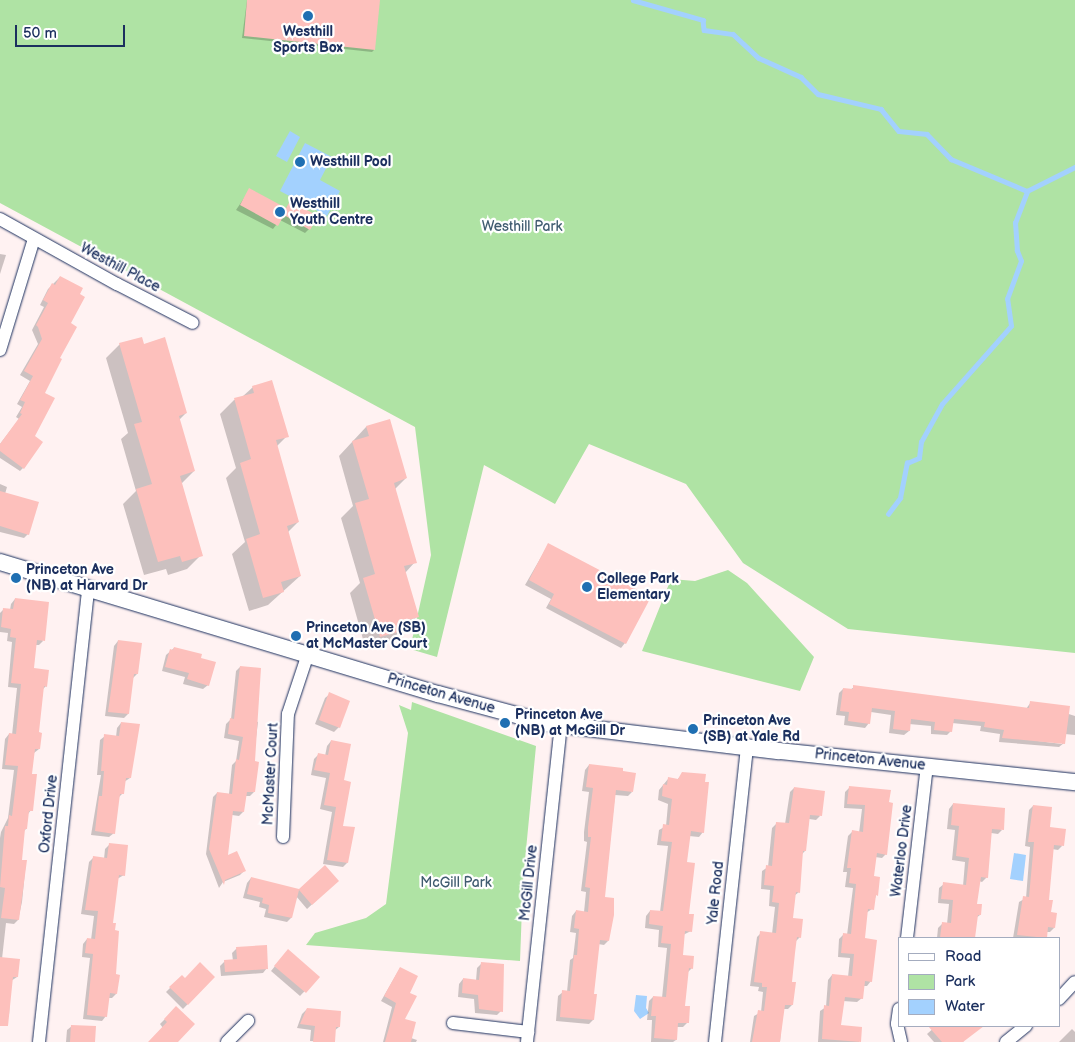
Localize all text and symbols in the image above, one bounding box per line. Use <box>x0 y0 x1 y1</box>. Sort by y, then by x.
marker: Westhill Sports Box <box>302 10 314 22</box>
scale bar <box>18 15 128 47</box>
text: 50 m <box>23 24 57 43</box>
place label: Westhill Sports Box <box>273 24 343 56</box>
place label: Westhill Pool <box>310 154 391 170</box>
marker: Westhill Pool <box>294 156 306 168</box>
place label: Westhill Youth Centre <box>290 196 373 228</box>
marker: Westhill Youth Centre <box>274 206 286 218</box>
park label: Westhill Park <box>482 219 562 235</box>
street label: Westhill Place <box>77 240 163 296</box>
place label: Princeton Ave (NB) at Harvard Dr <box>26 562 147 594</box>
place label: College Park Elementary <box>597 571 679 604</box>
marker: Princeton Ave (NB) at Harvard Dr <box>10 572 22 584</box>
marker: College Park Elementary <box>581 581 593 593</box>
place label: Princeton Ave (SB) at McMaster Court <box>306 620 427 652</box>
marker: Princeton Ave (SB) at McMaster Court <box>290 630 302 642</box>
street label: Princeton Avenue <box>385 671 497 717</box>
place label: Princeton Ave (NB) at McGill Dr <box>515 707 625 740</box>
place label: Princeton Ave (SB) at Yale Rd <box>703 713 800 746</box>
marker: Princeton Ave (NB) at McGill Dr <box>499 717 511 729</box>
street label: McMaster Court <box>260 722 282 826</box>
marker: Princeton Ave (SB) at Yale Rd <box>687 723 699 735</box>
street label: Princeton Avenue <box>814 746 926 774</box>
street label: Oxford Drive <box>37 774 61 854</box>
street label: Waterloo Drive <box>888 804 916 898</box>
street label: McGill Drive <box>517 844 541 922</box>
street label: Yale Road <box>704 860 728 926</box>
park label: McGill Park <box>420 875 492 891</box>
legend <box>898 937 1060 1027</box>
text: Road <box>945 947 981 966</box>
text: Park <box>945 972 975 991</box>
text: Water <box>945 997 985 1016</box>

